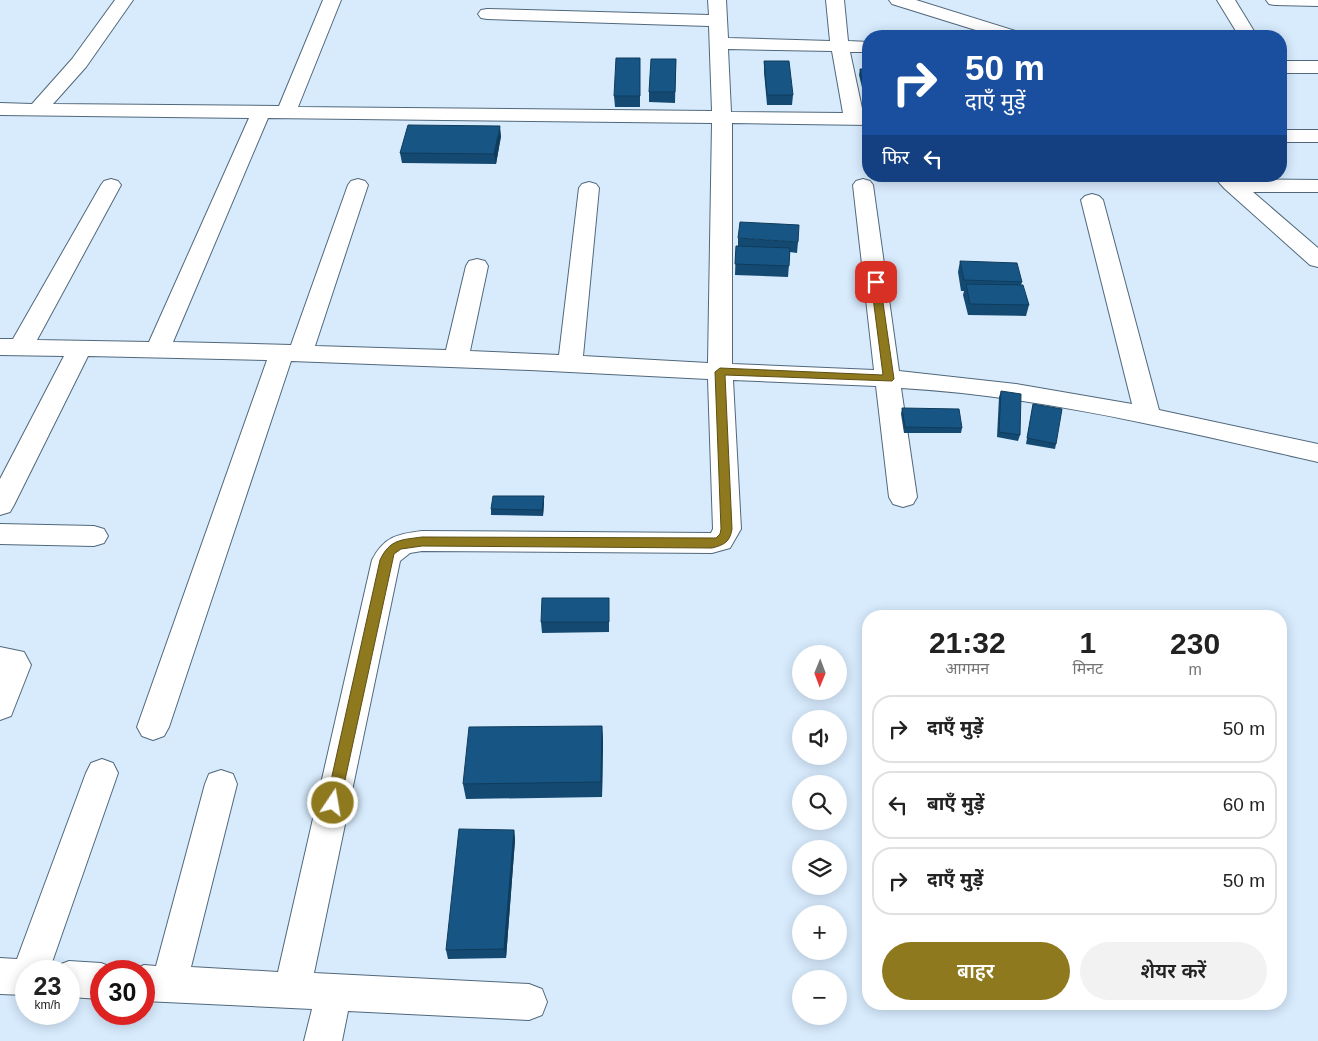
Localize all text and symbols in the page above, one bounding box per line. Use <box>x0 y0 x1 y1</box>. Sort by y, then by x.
text: 50 m <box>965 48 1045 87</box>
icon: right <box>882 50 947 115</box>
text: दाएँ मुड़ें <box>965 89 1026 114</box>
icon: left <box>919 145 947 173</box>
text: फिर <box>882 147 909 168</box>
pin <box>855 261 897 303</box>
icon: arrive <box>862 268 890 296</box>
text: 21:32 <box>929 626 1006 659</box>
text: 1 <box>1079 626 1096 659</box>
text: 230 <box>1170 627 1220 660</box>
north arrow <box>792 645 848 700</box>
map controls <box>792 645 847 1025</box>
text: आगमन <box>945 660 989 677</box>
text: मिनट <box>1072 660 1103 677</box>
text: m <box>1188 661 1202 678</box>
button: sound <box>792 710 847 765</box>
icon: right <box>884 715 912 743</box>
text: दाएँ मुड़ें <box>927 717 983 738</box>
text: 50 m <box>1223 718 1265 739</box>
button: search <box>792 775 847 830</box>
position arrow <box>306 776 358 828</box>
icon: left <box>884 791 912 819</box>
text: बाएँ मुड़ें <box>927 793 984 814</box>
text: 60 m <box>1223 794 1265 815</box>
button: layers <box>792 840 847 895</box>
icon: right <box>884 867 912 895</box>
text: दाएँ मुड़ें <box>927 869 983 890</box>
text: 50 m <box>1223 870 1265 891</box>
button: + <box>792 905 847 960</box>
button: बाहर <box>882 942 1070 1000</box>
button: शेयर करें <box>1080 942 1267 1000</box>
speed limit sign: 30 <box>90 960 155 1025</box>
button: − <box>792 970 847 1025</box>
text: 23 <box>34 972 61 1000</box>
text: km/h <box>34 998 61 1012</box>

